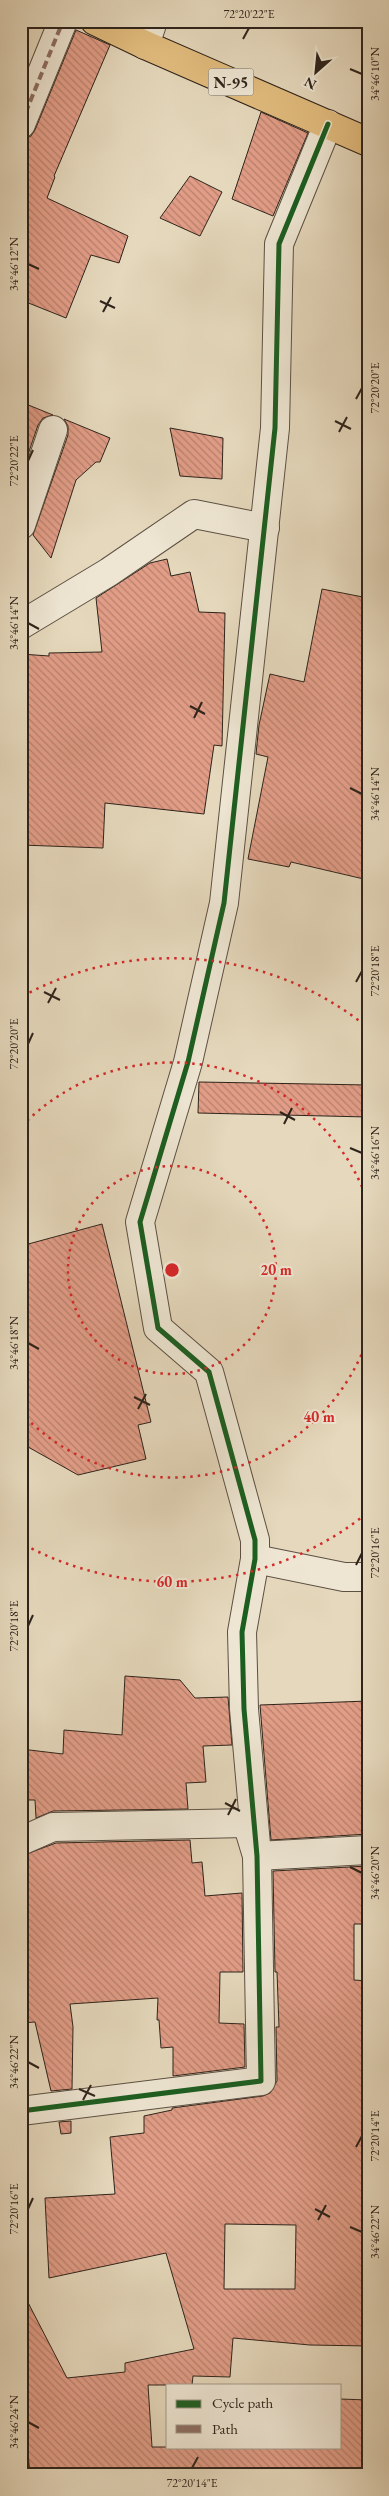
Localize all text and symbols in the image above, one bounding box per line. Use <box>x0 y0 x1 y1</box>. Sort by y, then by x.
text: 72°20'22"E <box>223 6 275 22</box>
text: 34°46'10"N <box>367 47 383 101</box>
north arrow <box>292 48 342 98</box>
road number: N-95 <box>208 68 254 95</box>
text: N <box>300 73 319 94</box>
text: 34°46'12"N <box>6 237 22 291</box>
text: 72°20'20"E <box>367 362 383 414</box>
text: 72°20'22"E <box>6 435 22 487</box>
text: 34°46'14"N <box>6 596 22 650</box>
text: 34°46'14"N <box>367 767 383 821</box>
text: 72°20'18"E <box>367 945 383 997</box>
text: 72°20'20"E <box>6 1018 22 1070</box>
text: 34°46'16"N <box>367 1126 383 1180</box>
text: 20 m <box>260 1260 292 1279</box>
centre of rings <box>163 1261 181 1279</box>
text: 34°46'18"N <box>6 1316 22 1370</box>
text: 40 m <box>303 1407 335 1426</box>
text: 72°20'16"E <box>367 1527 383 1579</box>
text: 60 m <box>156 1572 188 1591</box>
text: 72°20'18"E <box>6 1600 22 1652</box>
text: 34°46'20"N <box>367 1846 383 1900</box>
text: 34°46'22"N <box>6 2035 22 2089</box>
text: 72°20'14"E <box>367 2110 383 2162</box>
text: 72°20'16"E <box>6 2183 22 2235</box>
text: 34°46'22"N <box>367 2205 383 2259</box>
legend <box>166 2384 342 2448</box>
text: Cycle path <box>212 2393 274 2412</box>
text: 34°46'24"N <box>6 2395 22 2449</box>
text: Path <box>212 2419 238 2438</box>
text: 72°20'14"E <box>166 2475 218 2491</box>

